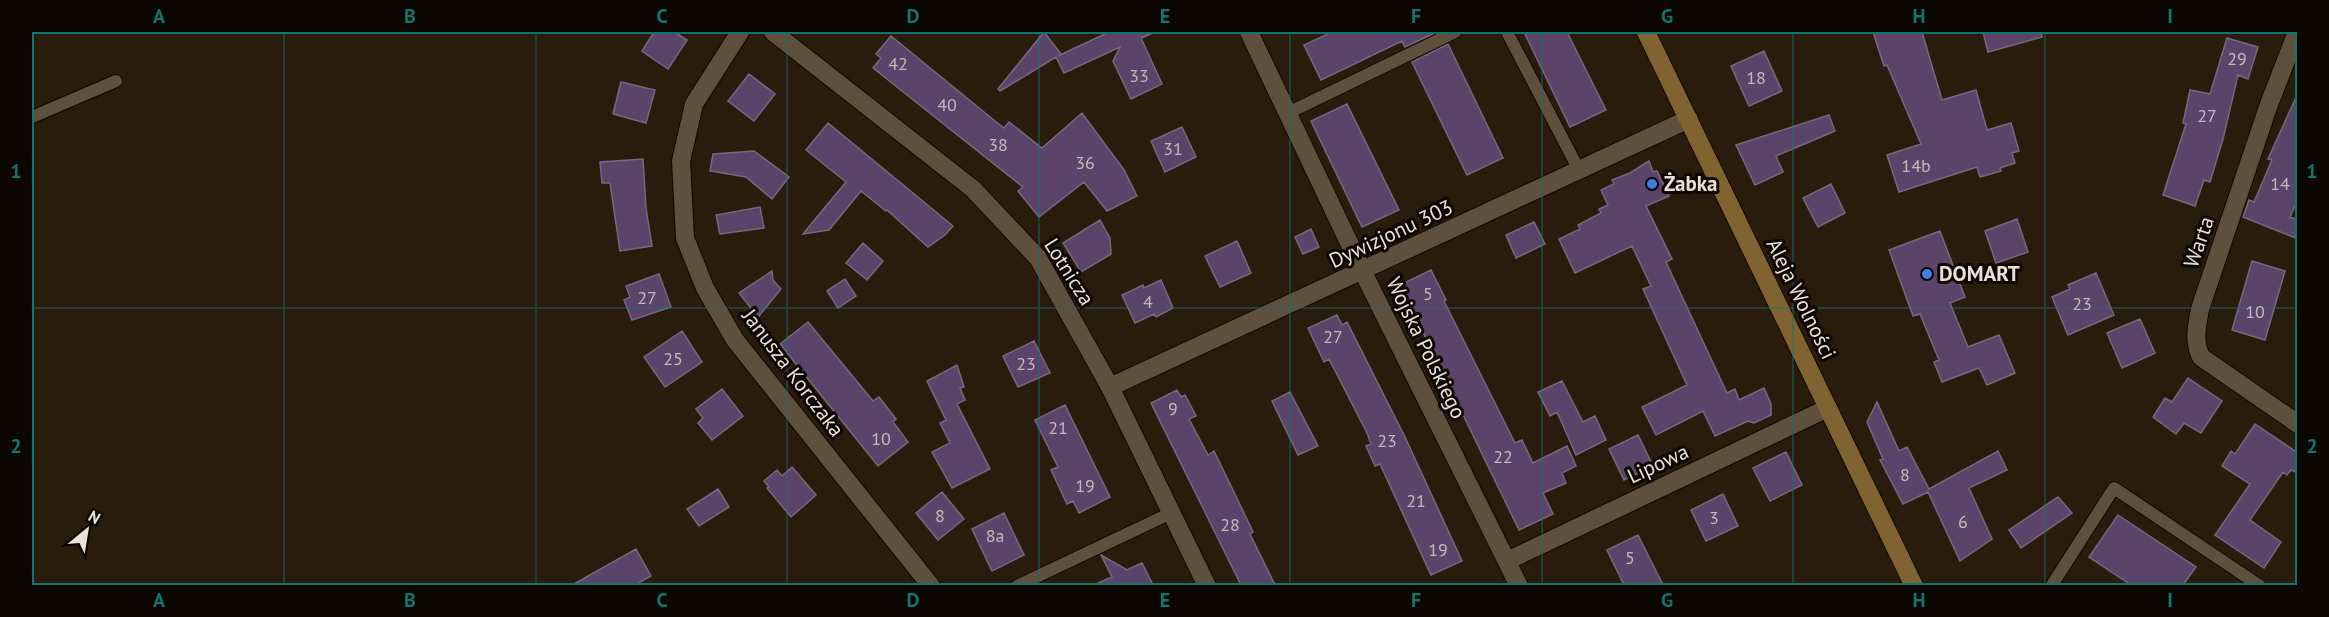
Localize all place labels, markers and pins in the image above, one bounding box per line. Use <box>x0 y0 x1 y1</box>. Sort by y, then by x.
place label: Żabka <box>1664 170 1718 197</box>
marker: Żabka <box>1645 177 1659 191</box>
place label: DOMART <box>1939 260 2020 287</box>
marker: DOMART <box>1920 267 1934 281</box>

